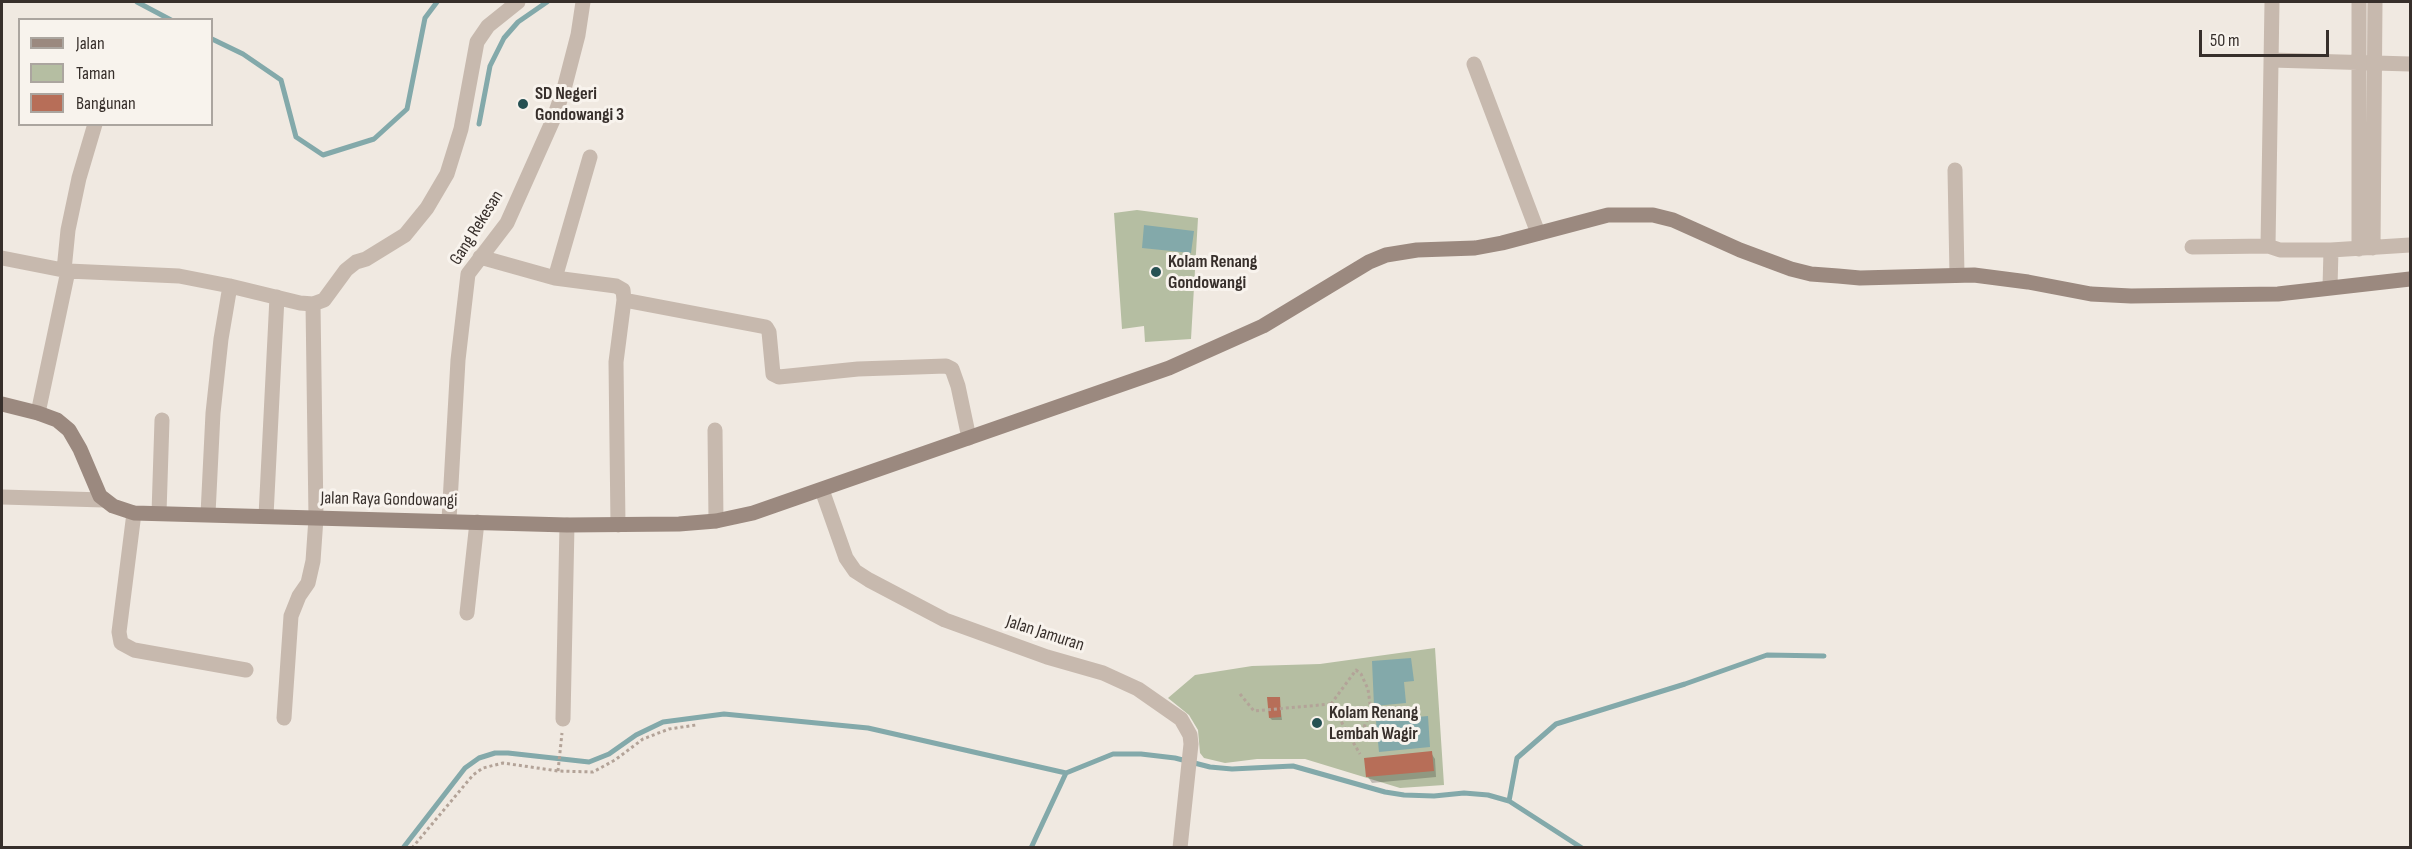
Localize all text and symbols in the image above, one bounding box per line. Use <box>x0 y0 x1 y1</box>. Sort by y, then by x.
legend <box>18 18 213 126</box>
scale bar <box>2202 18 2332 56</box>
text: 50 m <box>2210 30 2240 51</box>
text: Jalan <box>76 33 105 54</box>
text: Taman <box>76 63 115 84</box>
place label: SD Negeri Gondowangi 3 <box>535 83 624 125</box>
text: Bangunan <box>76 93 136 114</box>
marker: SD Negeri Gondowangi 3 <box>516 97 530 111</box>
street label: Gang Rekesan <box>446 187 508 269</box>
place label: Kolam Renang Gondowangi <box>1168 251 1257 294</box>
marker: Kolam Renang Gondowangi <box>1149 265 1163 279</box>
street label: Jalan Raya Gondowangi <box>320 488 458 512</box>
street label: Jalan Jamuran <box>1003 611 1087 657</box>
place label: Kolam Renang Lembah Wagir <box>1329 702 1418 744</box>
marker: Kolam Renang Lembah Wagir <box>1310 716 1324 730</box>

